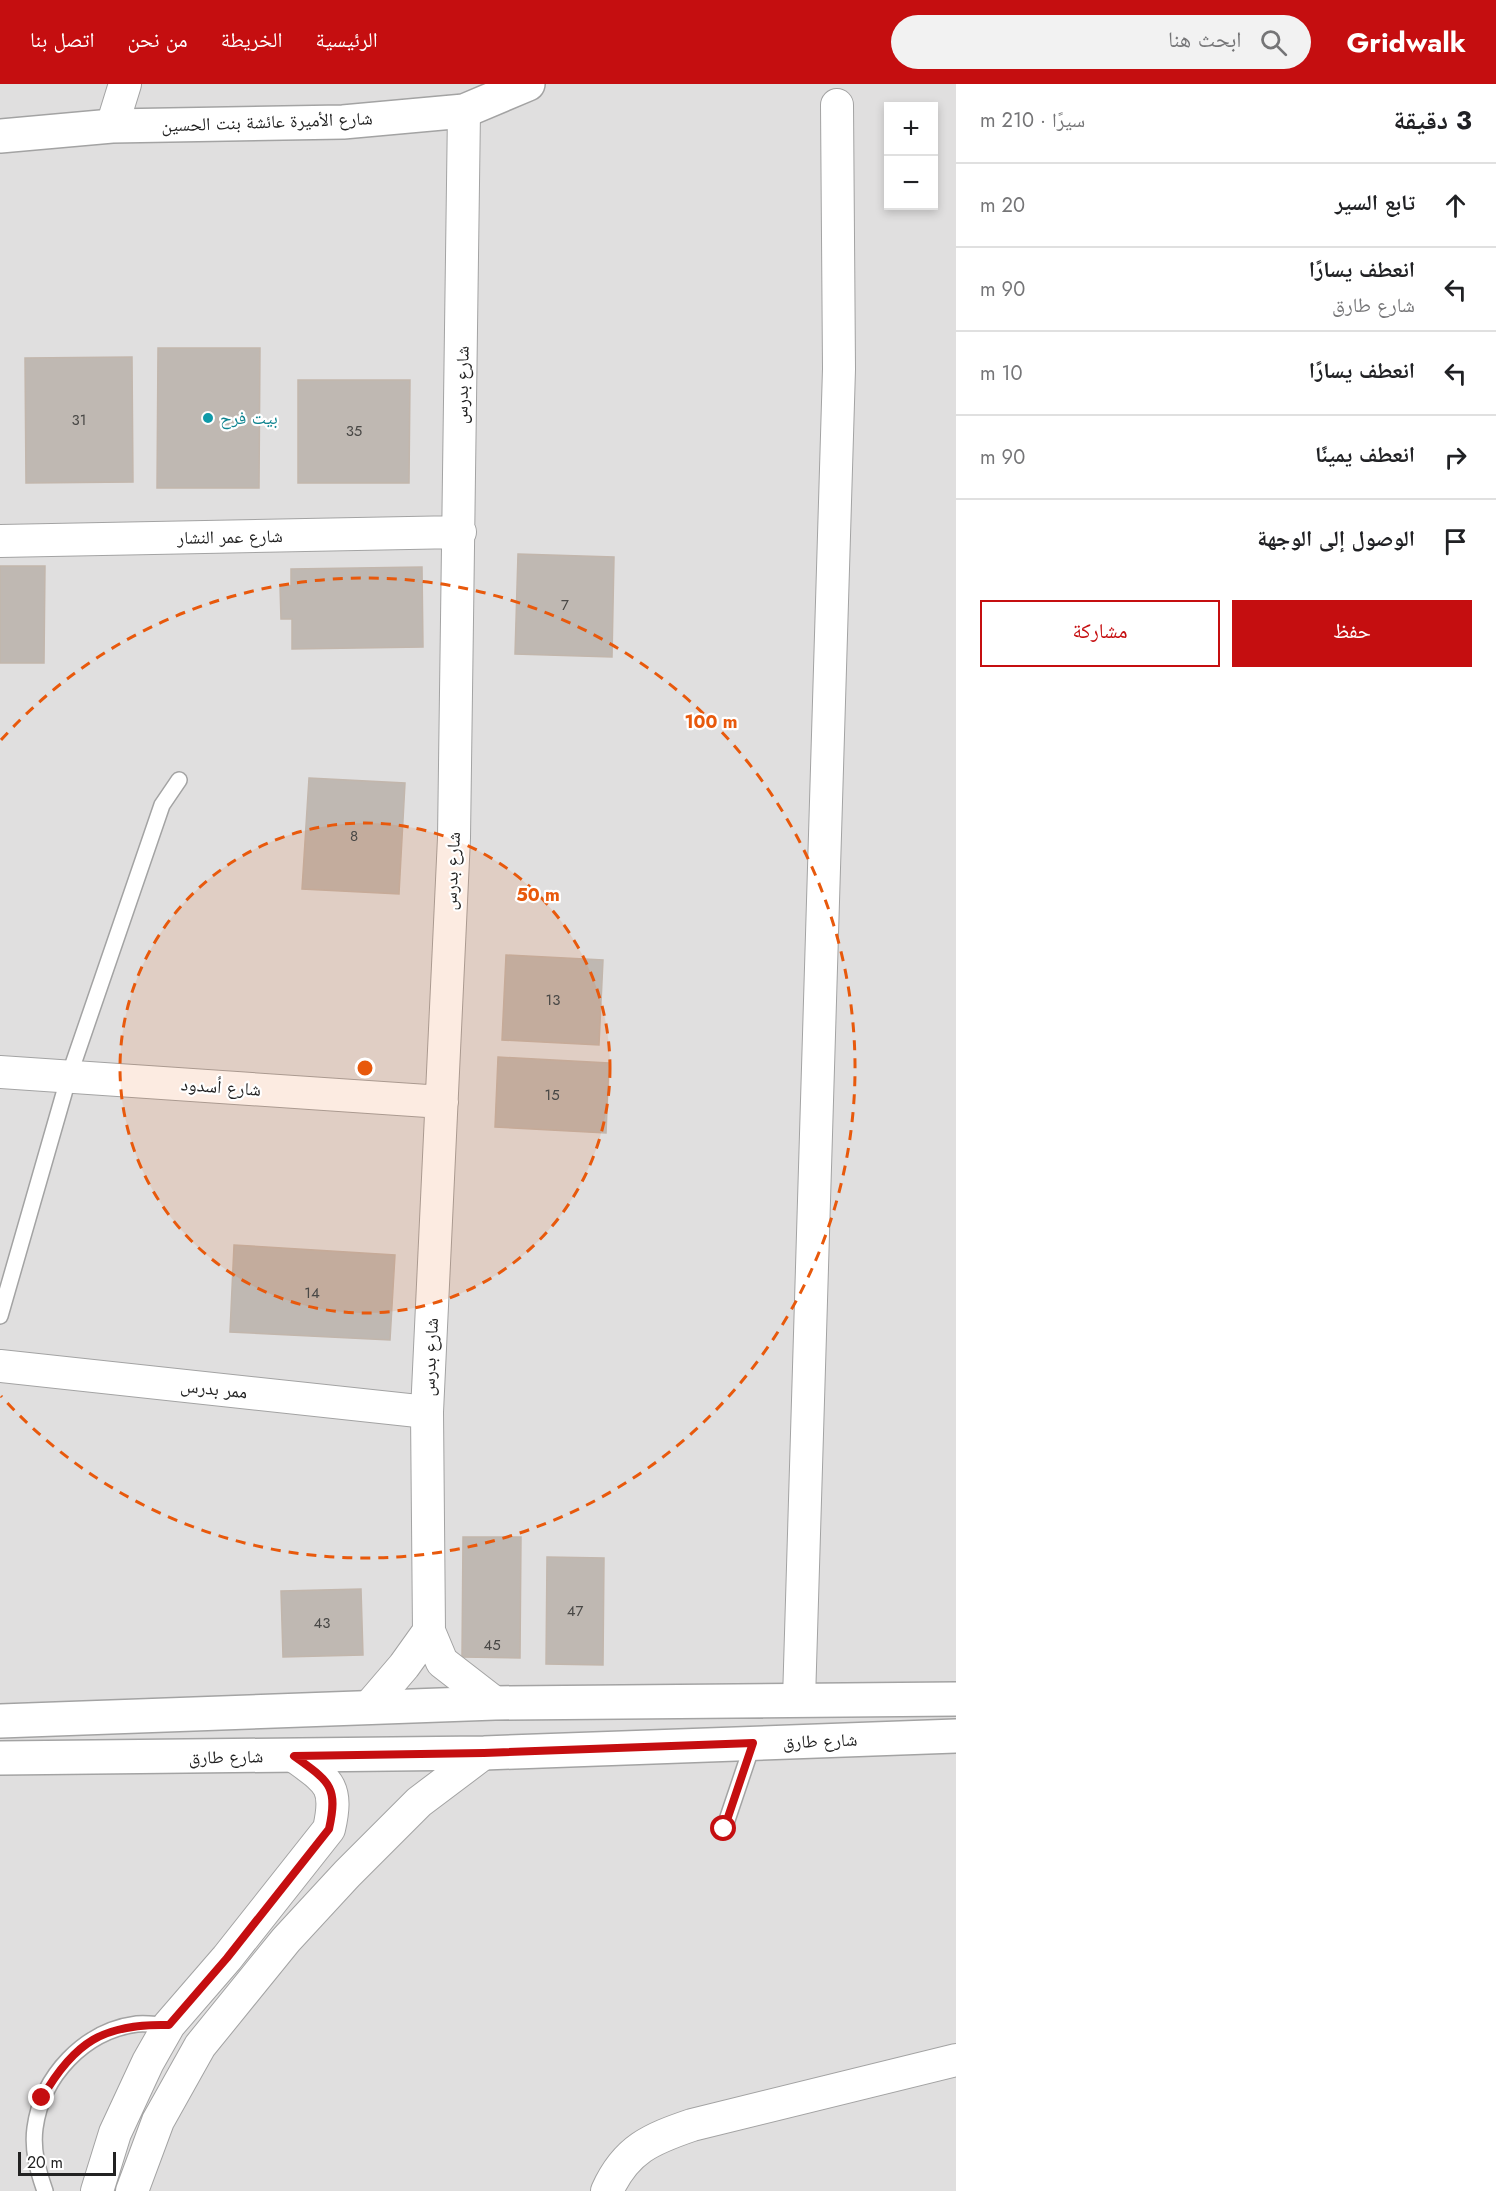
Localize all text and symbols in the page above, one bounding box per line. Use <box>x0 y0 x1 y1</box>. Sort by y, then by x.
search box <box>891 15 1311 69</box>
text: Gridwalk <box>1347 22 1466 63</box>
text: ابحث هنا <box>1168 23 1242 55</box>
text: اتصل بنا <box>30 25 94 55</box>
text: من نحن <box>127 25 188 55</box>
text: الخريطة <box>221 25 283 55</box>
text: الرئيسية <box>316 25 378 55</box>
icon: search <box>1257 26 1290 59</box>
text: 3 دقيقة <box>1393 101 1472 139</box>
map controls <box>884 102 938 210</box>
button: + <box>884 102 938 156</box>
street label: شارع الأميرة عائشة بنت الحسين <box>161 105 373 139</box>
text: سيرًا · 210 m <box>980 106 1085 135</box>
button: − <box>884 156 938 210</box>
text: تابع السير <box>1335 186 1415 218</box>
icon: ahead <box>1439 189 1472 222</box>
text: 20 m <box>980 191 1025 220</box>
text: انعطف يسارًا <box>1309 253 1415 285</box>
icon: left <box>1439 273 1472 306</box>
text: 90 m <box>980 275 1025 304</box>
text: شارع طارق <box>1332 291 1415 320</box>
street label: شارع بدرس <box>448 346 476 424</box>
text: انعطف يسارًا <box>1309 354 1415 386</box>
icon: left <box>1439 357 1472 390</box>
text: 10 m <box>980 359 1023 388</box>
place label: بيت فرح <box>220 405 278 431</box>
house number: 31 <box>72 409 86 431</box>
marker: بيت فرح <box>201 411 215 425</box>
house number: 35 <box>346 420 362 442</box>
text: انعطف يمينًا <box>1315 438 1415 470</box>
icon: right <box>1439 441 1472 474</box>
text: 90 m <box>980 443 1025 472</box>
text: الوصول إلى الوجهة <box>1257 522 1415 554</box>
street label: شارع عمر النشار <box>176 523 283 551</box>
icon: arrive <box>1439 525 1472 558</box>
house number: 7 <box>561 594 569 616</box>
button: مشاركة <box>980 600 1220 667</box>
button: حفظ <box>1232 600 1472 667</box>
text: 100 m <box>684 709 738 735</box>
house number: 8 <box>350 825 358 847</box>
street label: شارع بدرس <box>437 831 467 911</box>
text: 50 m <box>516 882 560 908</box>
house number: 13 <box>546 989 560 1011</box>
centre of rings <box>355 1058 375 1078</box>
street label: شارع أسدود <box>180 1071 262 1103</box>
house number: 15 <box>544 1084 560 1106</box>
house number: 14 <box>304 1282 320 1304</box>
street label: شارع بدرس <box>415 1317 445 1397</box>
street label: ممر بدرس <box>179 1373 249 1405</box>
house number: 47 <box>567 1600 583 1622</box>
house number: 43 <box>314 1612 330 1634</box>
house number: 45 <box>483 1634 501 1656</box>
street label: شارع طارق <box>782 1727 858 1755</box>
street label: شارع طارق <box>188 1743 264 1771</box>
route start <box>710 1815 736 1841</box>
route end <box>28 2084 54 2110</box>
scale bar <box>18 2149 116 2176</box>
text: 20 m <box>27 2151 63 2174</box>

